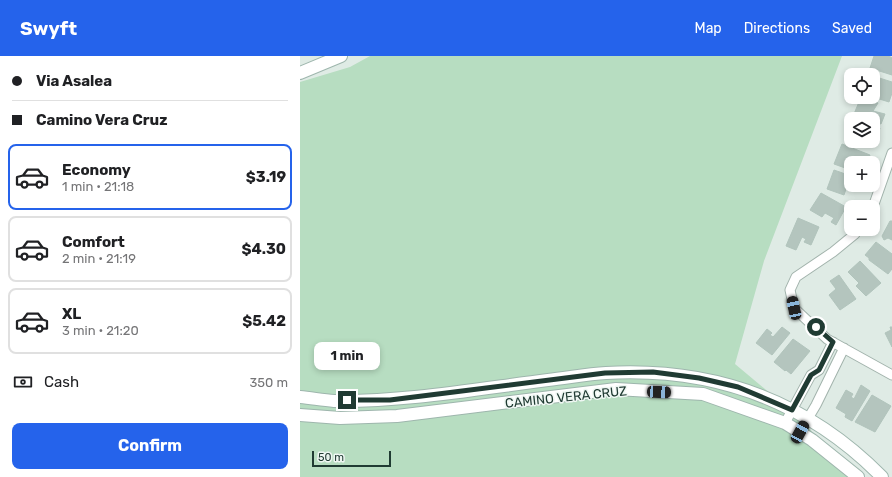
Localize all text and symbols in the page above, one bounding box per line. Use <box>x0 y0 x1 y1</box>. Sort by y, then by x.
text: Swyft <box>20 17 77 40</box>
text: Map <box>695 20 722 37</box>
text: Directions <box>744 20 810 37</box>
text: Saved <box>832 20 872 37</box>
map controls <box>844 68 880 236</box>
button: locate <box>844 68 880 104</box>
text: Via Asalea <box>36 72 112 90</box>
text: Camino Vera Cruz <box>36 111 168 129</box>
button: layers <box>844 112 880 148</box>
button: + <box>844 156 880 192</box>
icon: car <box>14 159 50 195</box>
text: Economy <box>62 161 131 179</box>
text: $3.19 <box>246 168 286 186</box>
text: 1 min · 21:18 <box>62 179 134 194</box>
button: − <box>844 200 880 236</box>
icon: car <box>14 231 50 267</box>
text: Comfort <box>62 233 125 251</box>
text: $4.30 <box>241 240 286 258</box>
text: 2 min · 21:19 <box>62 251 136 266</box>
car <box>786 295 802 321</box>
icon: car <box>14 303 50 339</box>
text: XL <box>62 305 81 323</box>
text: $5.42 <box>242 312 286 330</box>
route start <box>807 318 825 336</box>
text: 3 min · 21:20 <box>62 323 139 338</box>
callout: 1 min <box>314 342 380 370</box>
text: 1 min <box>330 348 364 363</box>
icon: cash <box>12 371 34 393</box>
text: Cash <box>44 373 79 391</box>
text: 350 m <box>249 375 288 390</box>
street label: CAMINO VERA CRUZ <box>504 383 628 411</box>
car <box>647 385 671 399</box>
route end <box>338 391 356 409</box>
car <box>789 419 811 445</box>
button: Confirm <box>12 423 288 469</box>
scale bar <box>312 449 391 468</box>
text: 50 m <box>318 451 344 464</box>

